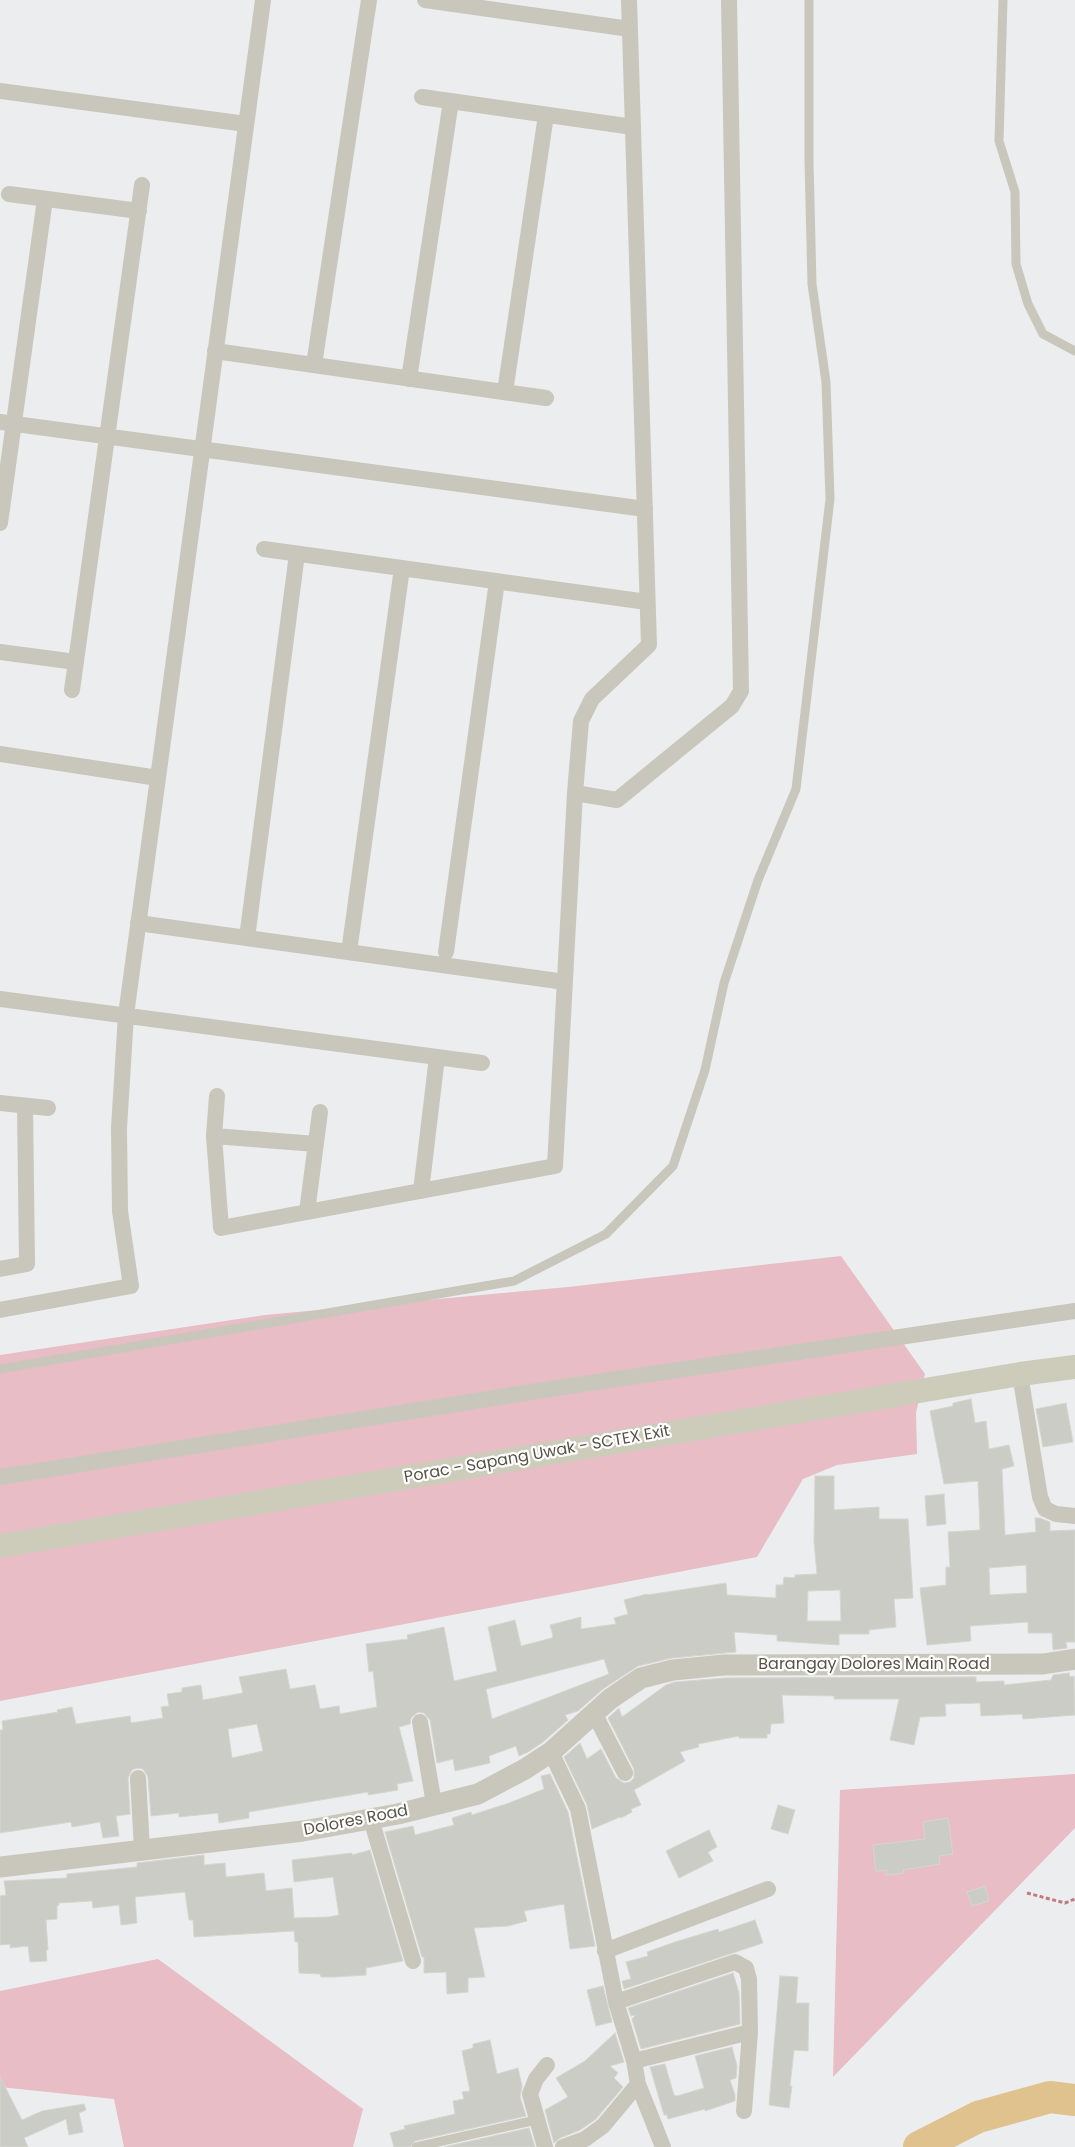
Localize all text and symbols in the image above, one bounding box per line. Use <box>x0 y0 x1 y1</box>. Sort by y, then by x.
street label: Porac - Sapang Uwak - SCTEX Exit <box>403 1422 671 1488</box>
street label: Barangay Dolores Main Road <box>758 1655 990 1675</box>
street label: Dolores Road <box>302 1801 410 1841</box>

